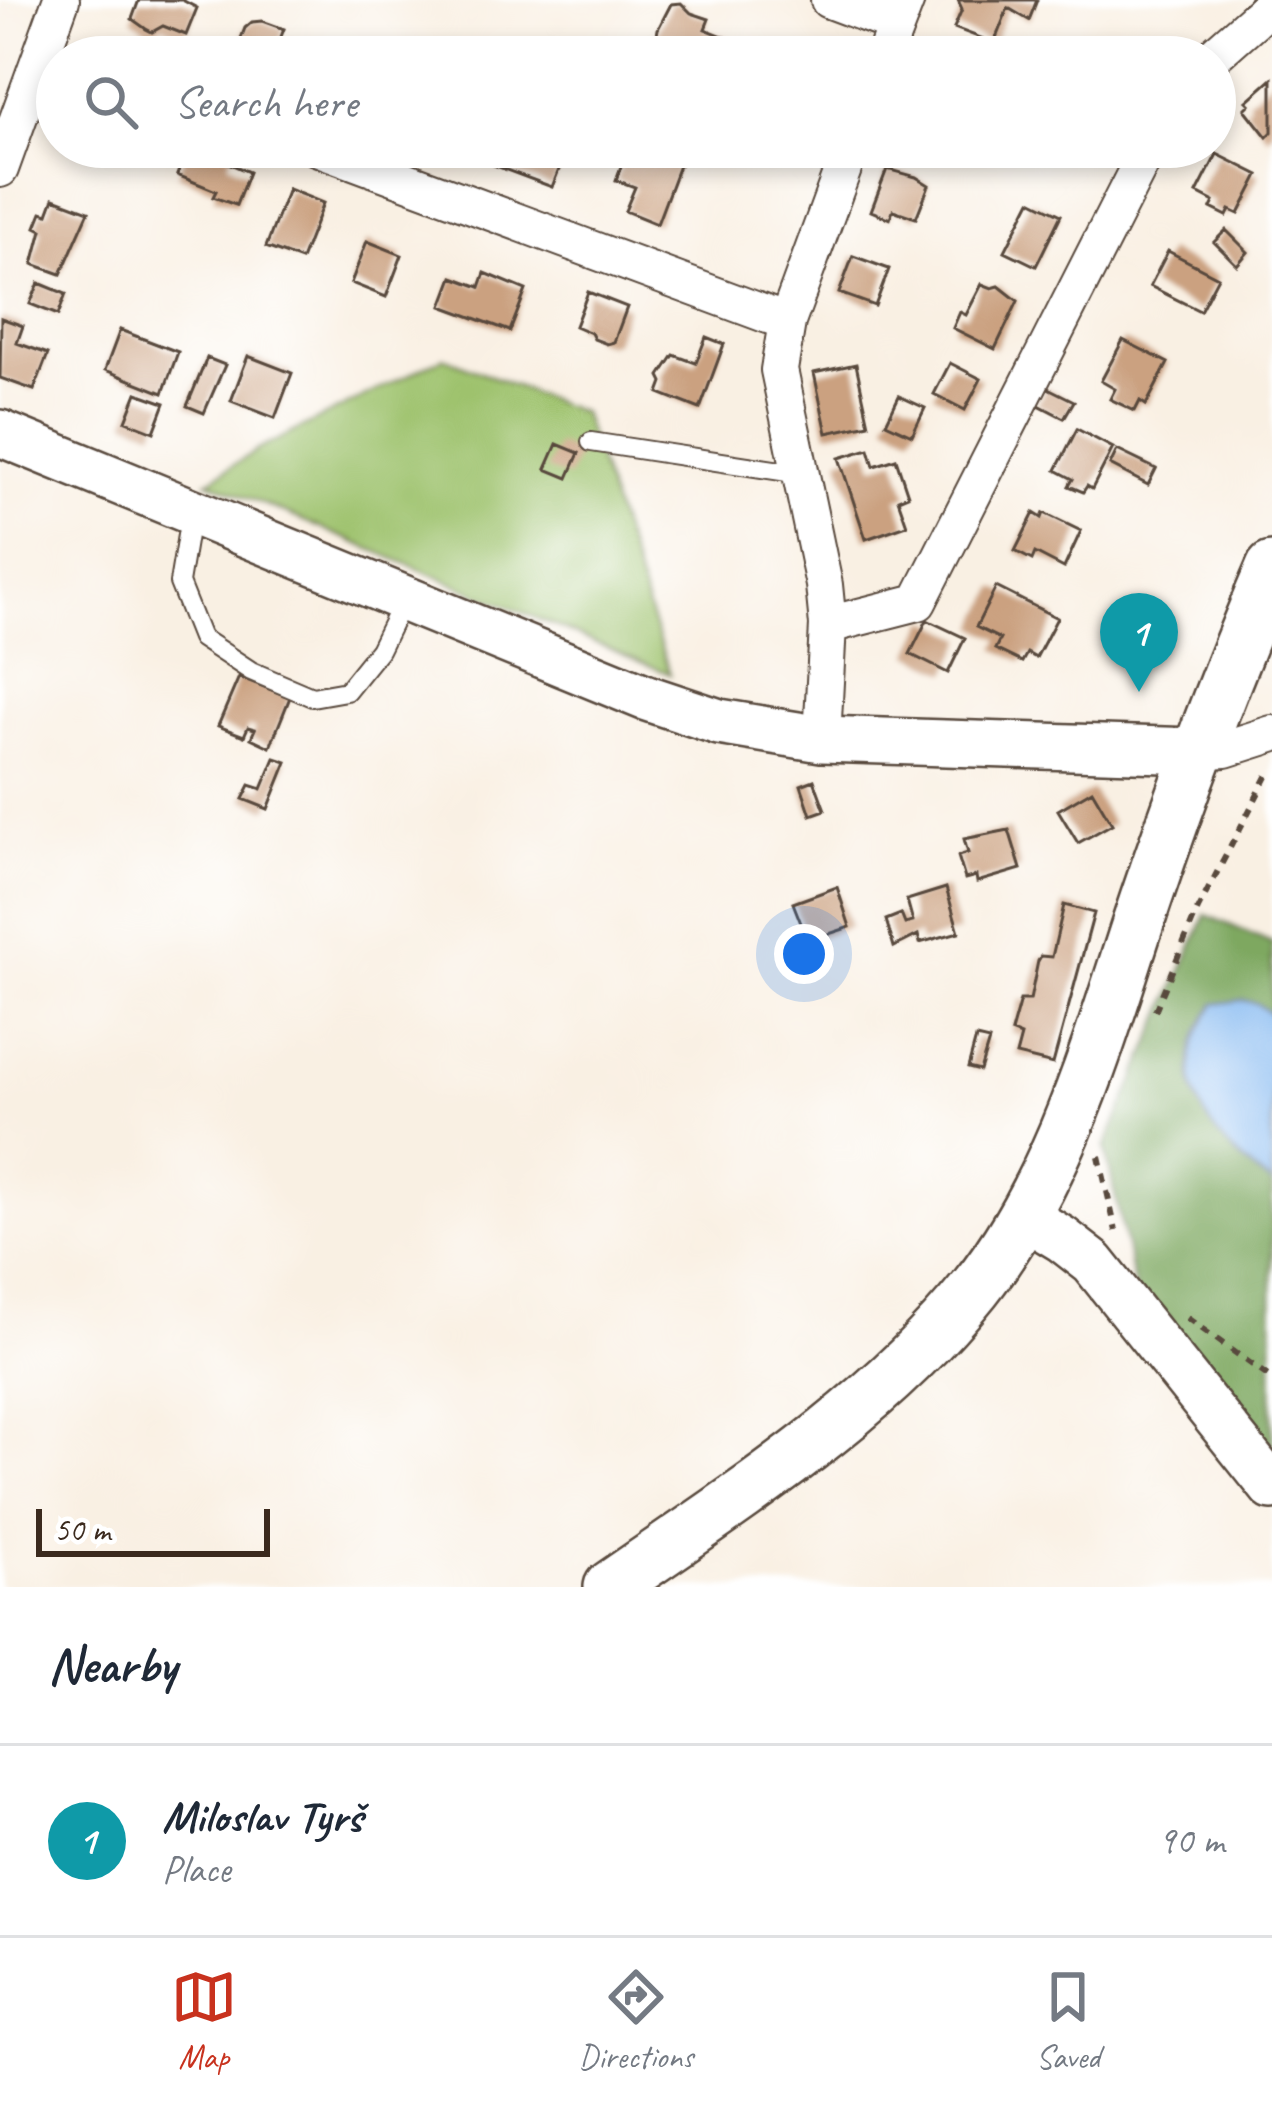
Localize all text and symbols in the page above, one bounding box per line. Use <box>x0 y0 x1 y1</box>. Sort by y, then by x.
search box <box>36 36 1236 168</box>
icon: search <box>78 69 144 135</box>
text: Search here <box>174 74 357 131</box>
pin: 1 <box>1100 593 1178 692</box>
your location <box>774 924 834 984</box>
scale bar <box>36 1503 270 1556</box>
text: 50 m <box>54 1509 110 1551</box>
text: Nearby <box>48 1633 176 1697</box>
text: Miloslav Tyrš <box>162 1788 362 1845</box>
text: 1 <box>78 1816 96 1865</box>
text: 90 m <box>1158 1816 1224 1865</box>
text: Place <box>162 1845 230 1894</box>
tab: Map <box>171 1964 237 2078</box>
tab: Directions <box>579 1964 693 2078</box>
tab: Saved <box>1035 1964 1101 2078</box>

